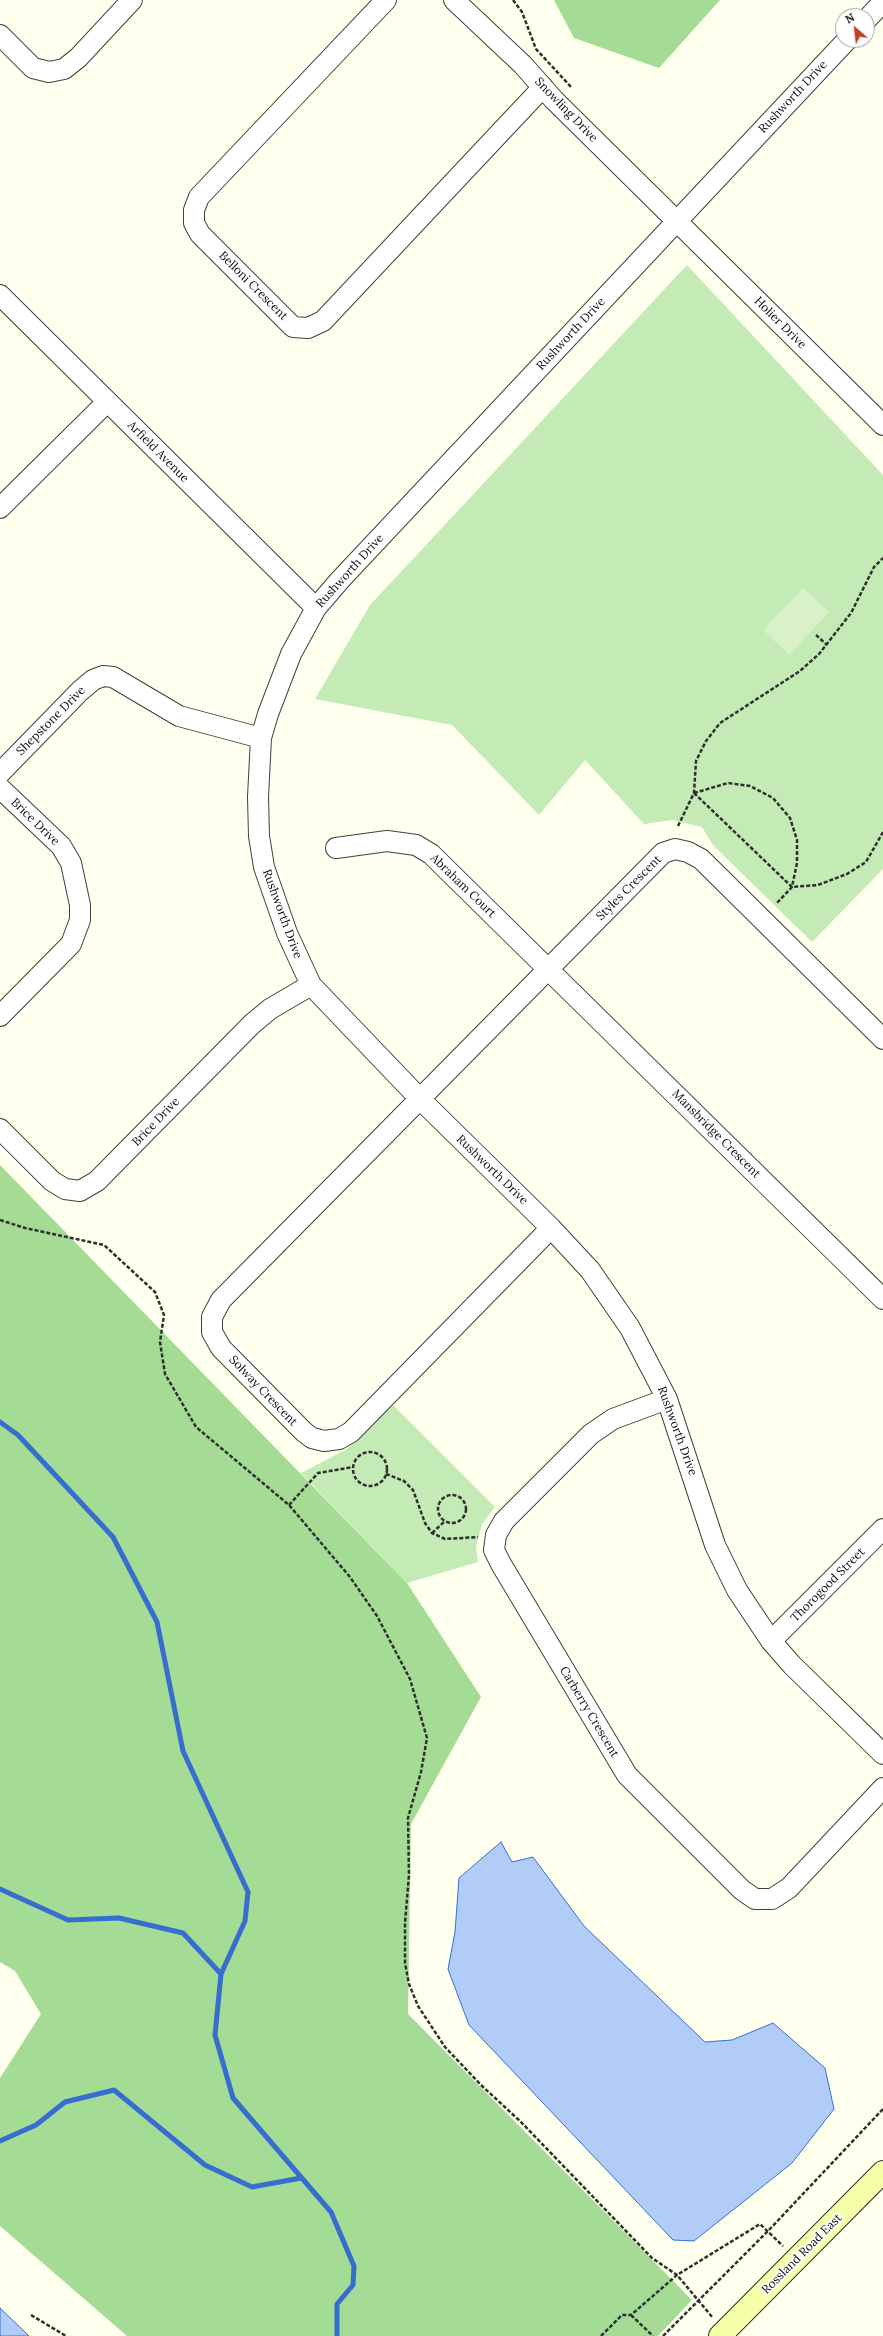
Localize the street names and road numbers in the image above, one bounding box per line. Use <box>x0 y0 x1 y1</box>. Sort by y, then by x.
street label: Rushworth Drive <box>756 58 830 136</box>
street label: Snowling Drive <box>532 75 600 145</box>
street label: Belloni Crescent <box>216 249 290 323</box>
street label: Holier Drive <box>751 294 809 352</box>
street label: Rushworth Drive <box>534 295 608 373</box>
street label: Arfield Avenue <box>124 418 192 486</box>
street label: Rushworth Drive <box>313 531 387 611</box>
street label: Shepstone Drive <box>13 683 89 759</box>
street label: Brice Drive <box>8 795 62 849</box>
street label: Abraham Court <box>427 851 499 921</box>
street label: Styles Crescent <box>593 852 665 924</box>
street label: Rushworth Drive <box>259 867 305 961</box>
street label: Mansbridge Crescent <box>669 1087 763 1181</box>
street label: Brice Drive <box>129 1095 183 1149</box>
street label: Rushworth Drive <box>453 1132 531 1208</box>
street label: Solway Crescent <box>226 1353 300 1429</box>
street label: Rushworth Drive <box>654 1384 700 1478</box>
street label: Thorogood Street <box>788 1545 868 1625</box>
street label: Carberry Crescent <box>556 1664 622 1760</box>
street label: Rossland Road East <box>759 2211 845 2297</box>

